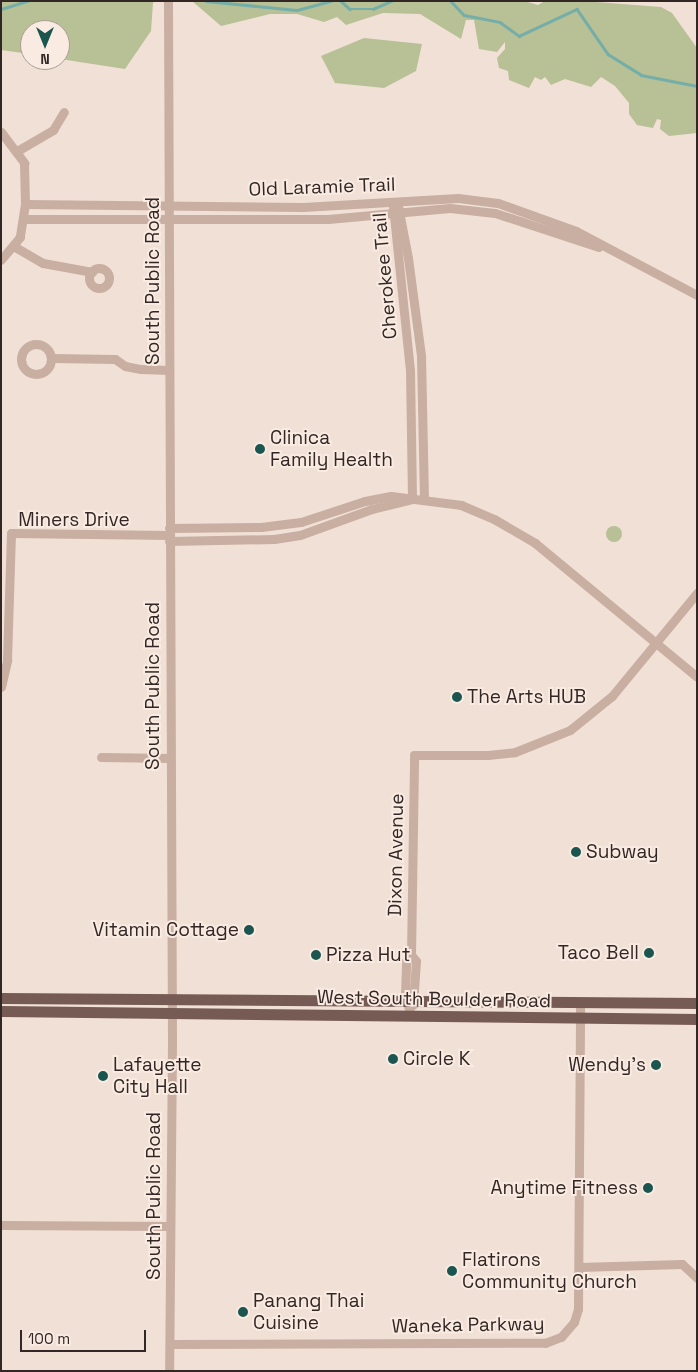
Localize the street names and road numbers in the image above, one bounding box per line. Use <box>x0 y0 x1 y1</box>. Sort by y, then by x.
street label: Old Laramie Trail <box>248 173 396 201</box>
street label: South Public Road <box>142 197 164 365</box>
street label: Cherokee Trail <box>368 211 402 341</box>
street label: Miners Drive <box>18 509 130 531</box>
street label: South Public Road <box>142 602 164 770</box>
street label: Dixon Avenue <box>384 793 408 917</box>
street label: West South Boulder Road <box>317 986 551 1012</box>
street label: South Public Road <box>143 1112 165 1280</box>
street label: Waneka Parkway <box>391 1312 545 1338</box>

